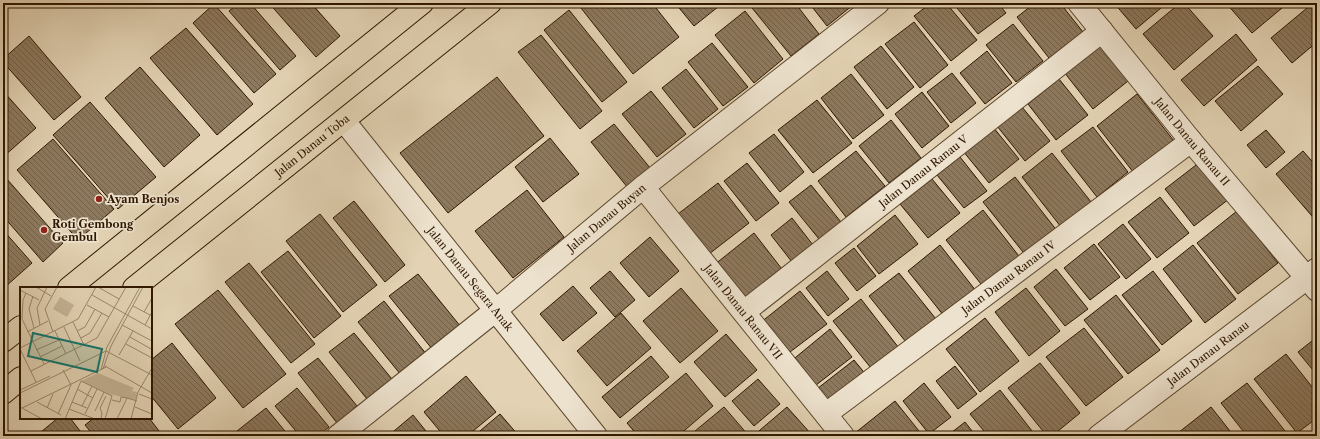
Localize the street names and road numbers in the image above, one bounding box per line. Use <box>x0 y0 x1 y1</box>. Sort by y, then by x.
street label: Jalan Danau Ranau II <box>1150 93 1233 189</box>
street label: Jalan Danau Toba <box>270 111 352 181</box>
street label: Jalan Danau Ranau V <box>874 131 972 212</box>
street label: Jalan Danau Buyan <box>563 181 649 256</box>
street label: Jalan Danau Segara Anak <box>423 222 517 334</box>
street label: Jalan Danau Ranau IV <box>957 237 1059 318</box>
street label: Jalan Danau Ranau VII <box>700 260 786 362</box>
street label: Jalan Danau Ranau <box>1163 317 1252 390</box>

